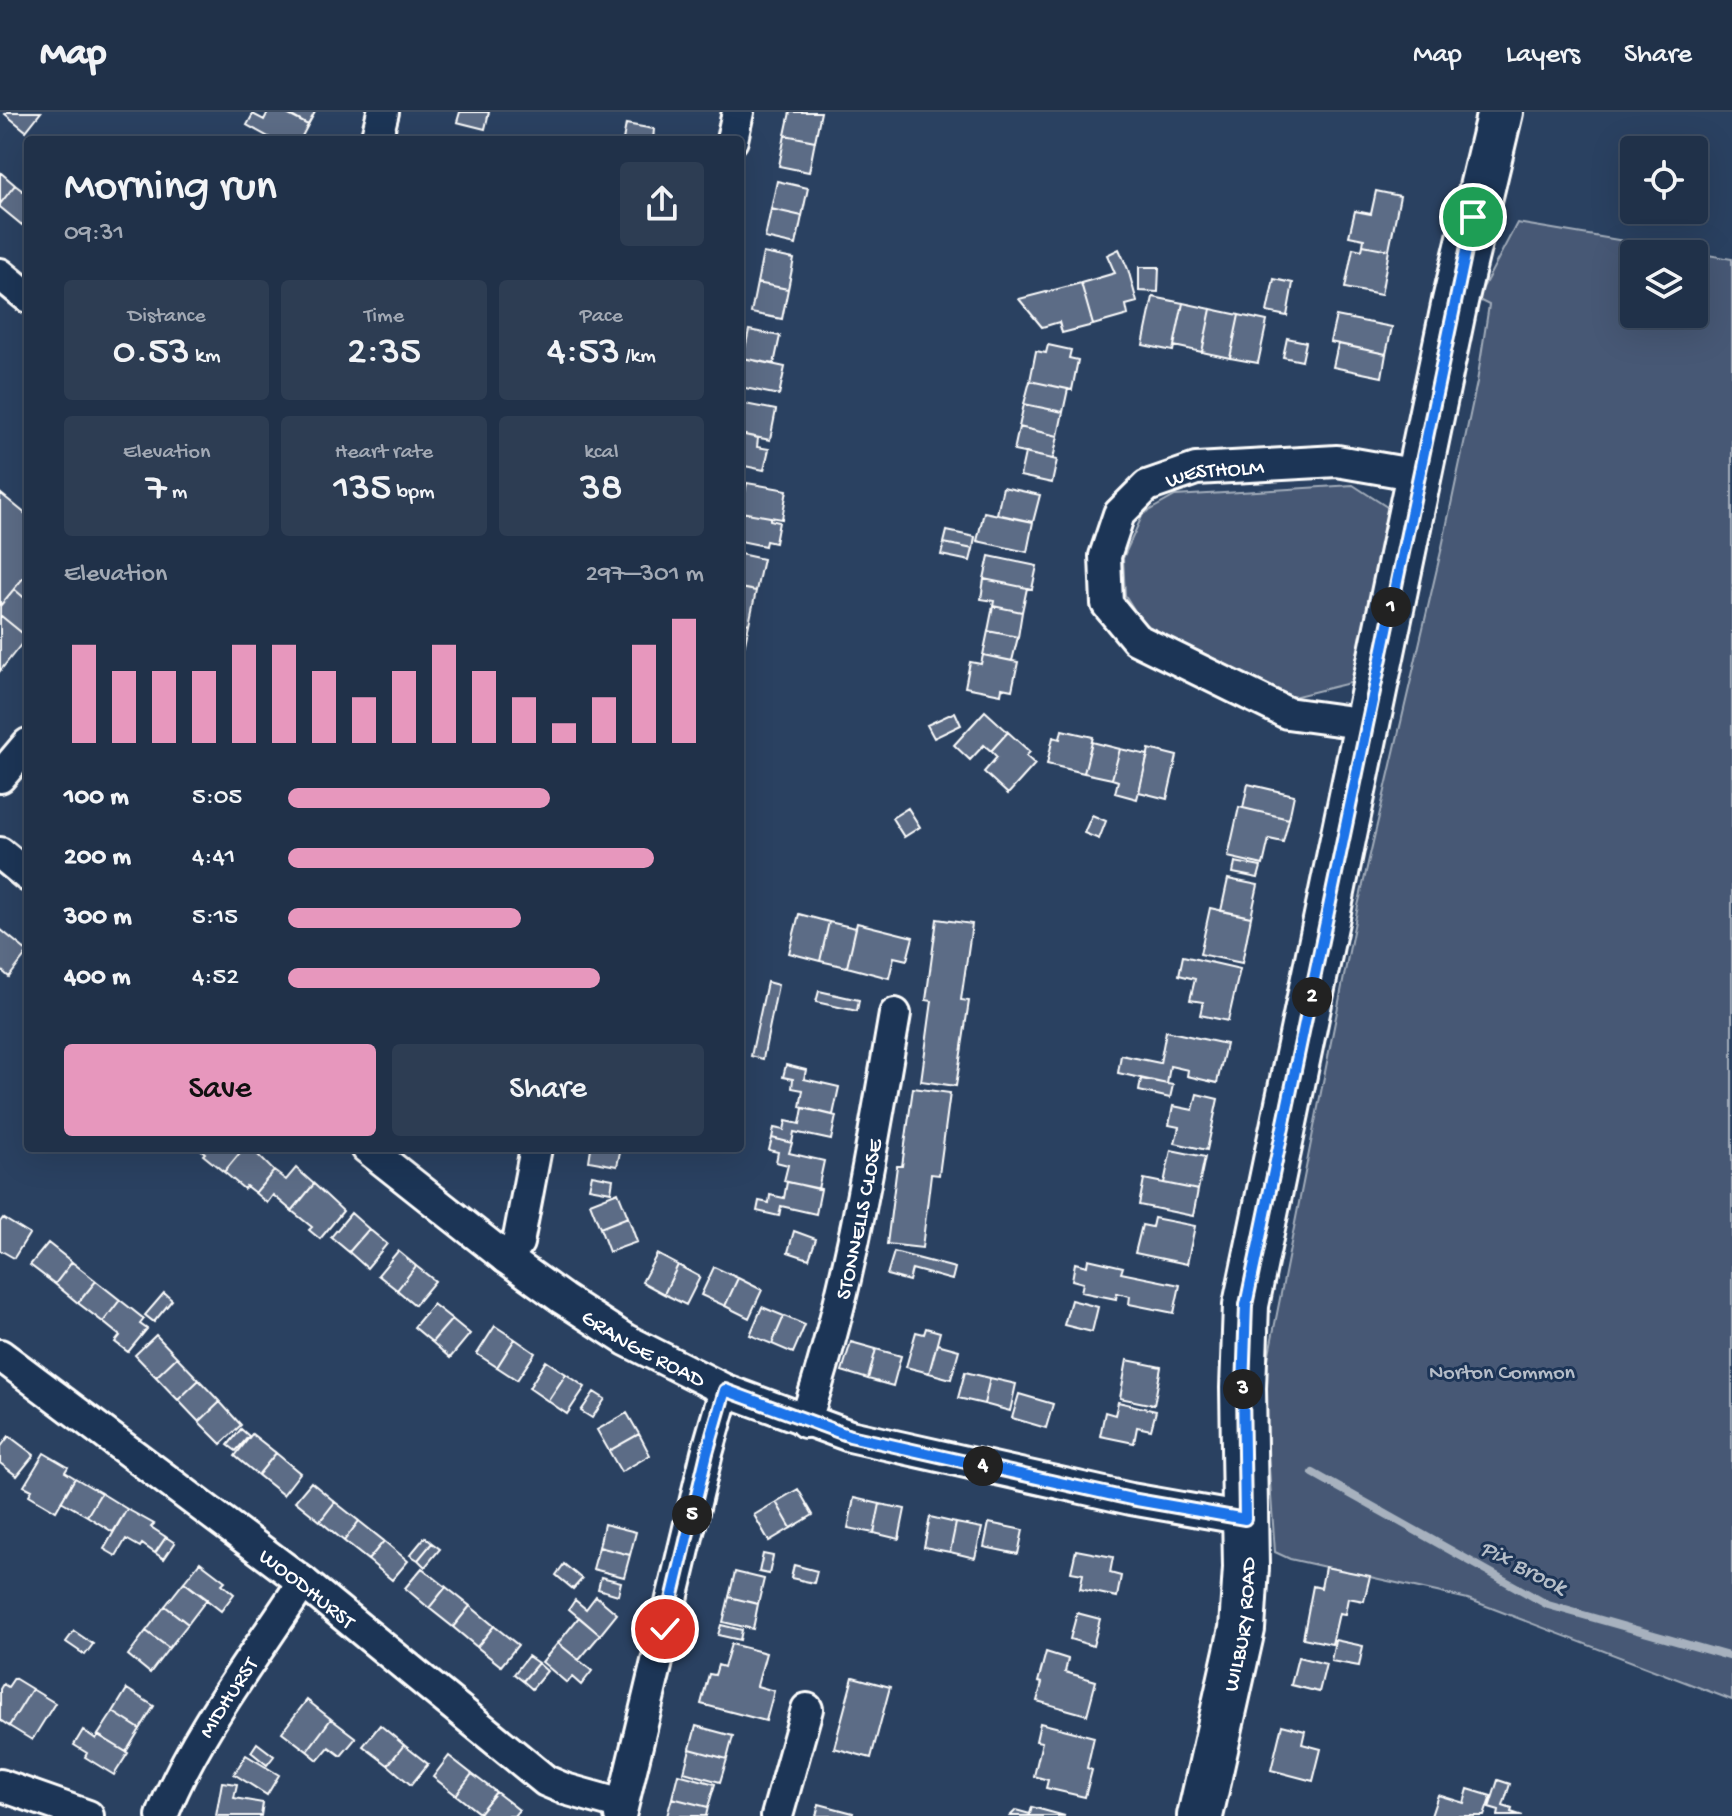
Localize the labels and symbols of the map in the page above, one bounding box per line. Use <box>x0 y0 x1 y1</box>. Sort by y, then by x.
pin <box>1439 183 1507 251</box>
street label: WESTHOLM <box>1163 456 1266 496</box>
pin: 1 <box>1371 587 1411 627</box>
pin: 2 <box>1292 977 1332 1017</box>
street label: STONNELLS CLOSE <box>832 1136 890 1303</box>
street label: GRANGE ROAD <box>575 1305 709 1395</box>
park label: Norton Common <box>1429 1361 1576 1387</box>
pin: 3 <box>1223 1369 1263 1409</box>
pin: 4 <box>963 1446 1003 1486</box>
pin: 5 <box>672 1495 712 1535</box>
water label: Pix Brook <box>1474 1535 1573 1604</box>
street label: WOODHURST <box>253 1545 360 1637</box>
street label: WILBURY ROAD <box>1219 1556 1263 1694</box>
pin <box>631 1595 699 1663</box>
street label: MIDHURST <box>195 1652 266 1744</box>

